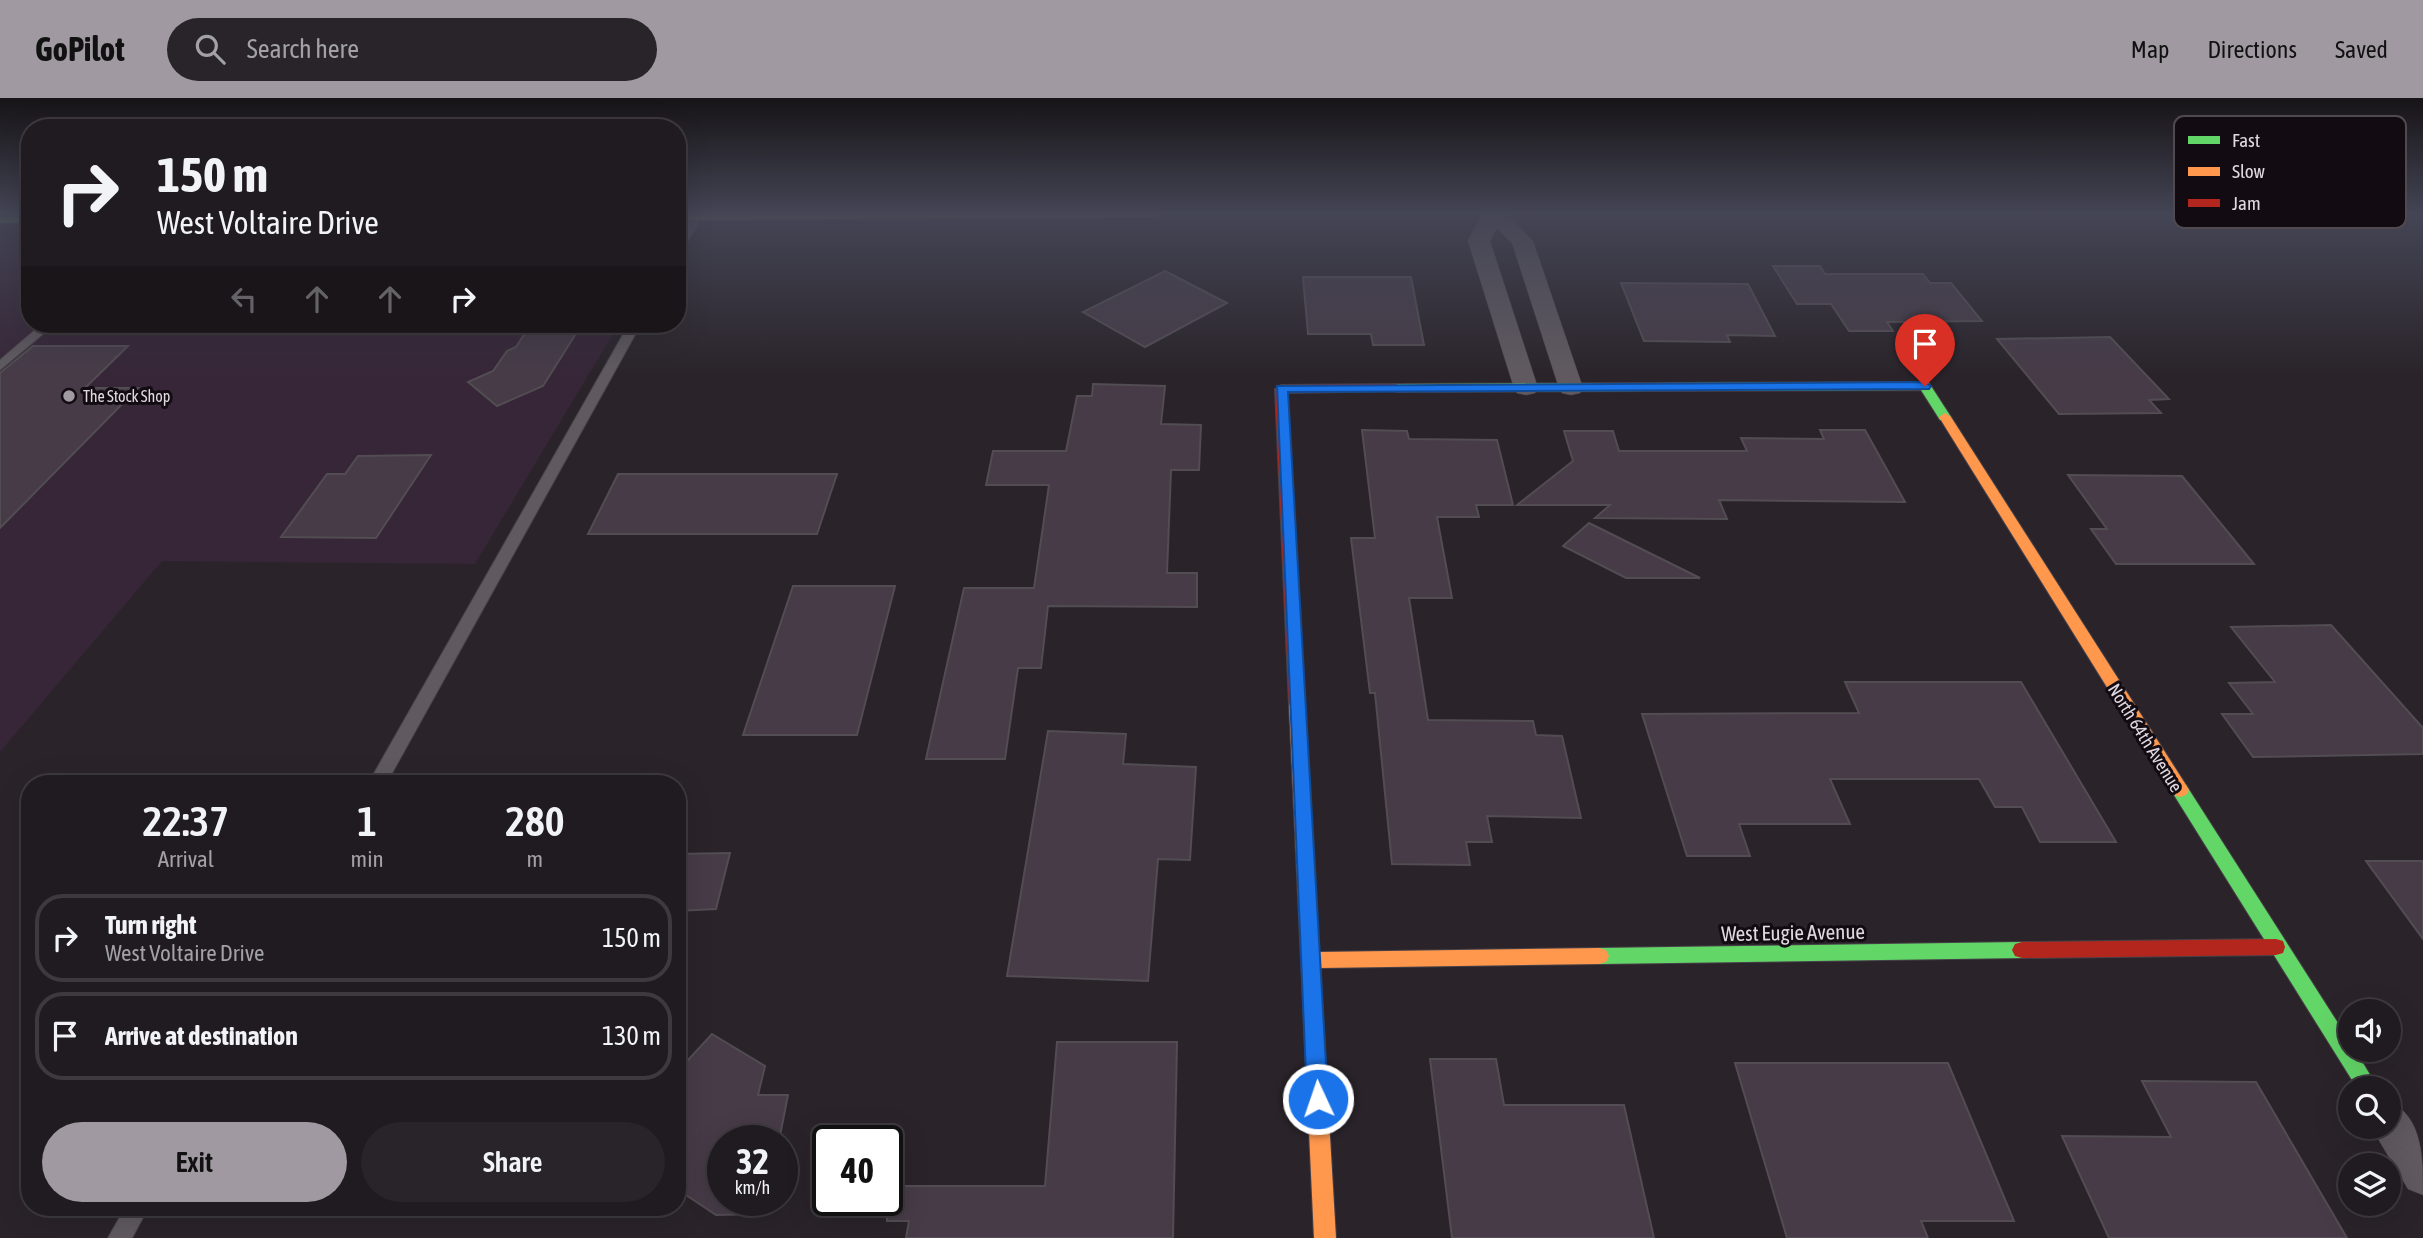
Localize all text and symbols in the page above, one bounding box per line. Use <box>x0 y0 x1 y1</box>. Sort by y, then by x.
search box <box>167 18 657 81</box>
text: GoPilot <box>35 30 125 68</box>
icon: search <box>191 30 229 68</box>
text: Search here <box>247 34 359 64</box>
text: Map <box>2131 36 2169 63</box>
text: Directions <box>2207 36 2297 63</box>
text: Saved <box>2335 36 2388 63</box>
legend <box>2174 116 2406 228</box>
text: Fast <box>2232 129 2260 151</box>
text: 150 m <box>157 146 268 202</box>
icon: right <box>42 147 133 238</box>
text: Slow <box>2232 160 2266 182</box>
text: Jam <box>2232 192 2261 214</box>
text: West Voltaire Drive <box>157 204 379 241</box>
icon: left <box>225 280 263 318</box>
icon: ahead <box>298 280 336 318</box>
icon: ahead <box>371 280 409 318</box>
icon: right <box>444 280 482 318</box>
pin <box>1895 314 1955 386</box>
icon: arrive <box>1906 325 1944 363</box>
place label: The Stock Shop <box>83 387 170 406</box>
marker: The Stock Shop <box>61 388 77 404</box>
street label: North 64th Avenue <box>2104 680 2187 796</box>
text: 22:37 <box>143 797 229 845</box>
text: 1 <box>357 797 377 845</box>
text: 280 <box>505 797 564 845</box>
text: Arrival <box>158 846 214 872</box>
text: min <box>351 846 384 872</box>
text: m <box>527 846 543 872</box>
text: Turn right <box>105 910 196 940</box>
icon: right <box>46 919 84 957</box>
street label: West Eugie Avenue <box>1721 919 1865 945</box>
text: 150 m <box>602 923 661 953</box>
text: West Voltaire Drive <box>105 940 264 966</box>
map controls <box>2338 999 2401 1216</box>
button: sound <box>2338 999 2401 1062</box>
icon: arrive <box>46 1017 84 1055</box>
text: Arrive at destination <box>105 1021 298 1051</box>
text: 130 m <box>602 1021 661 1051</box>
position arrow <box>1281 1062 1355 1136</box>
button: search <box>2338 1076 2401 1139</box>
button: Exit <box>42 1122 347 1202</box>
button: Share <box>361 1122 665 1202</box>
speed limit sign: 40 <box>812 1125 903 1216</box>
text: 32 <box>736 1141 769 1181</box>
button: layers <box>2338 1153 2401 1216</box>
text: km/h <box>735 1177 770 1198</box>

